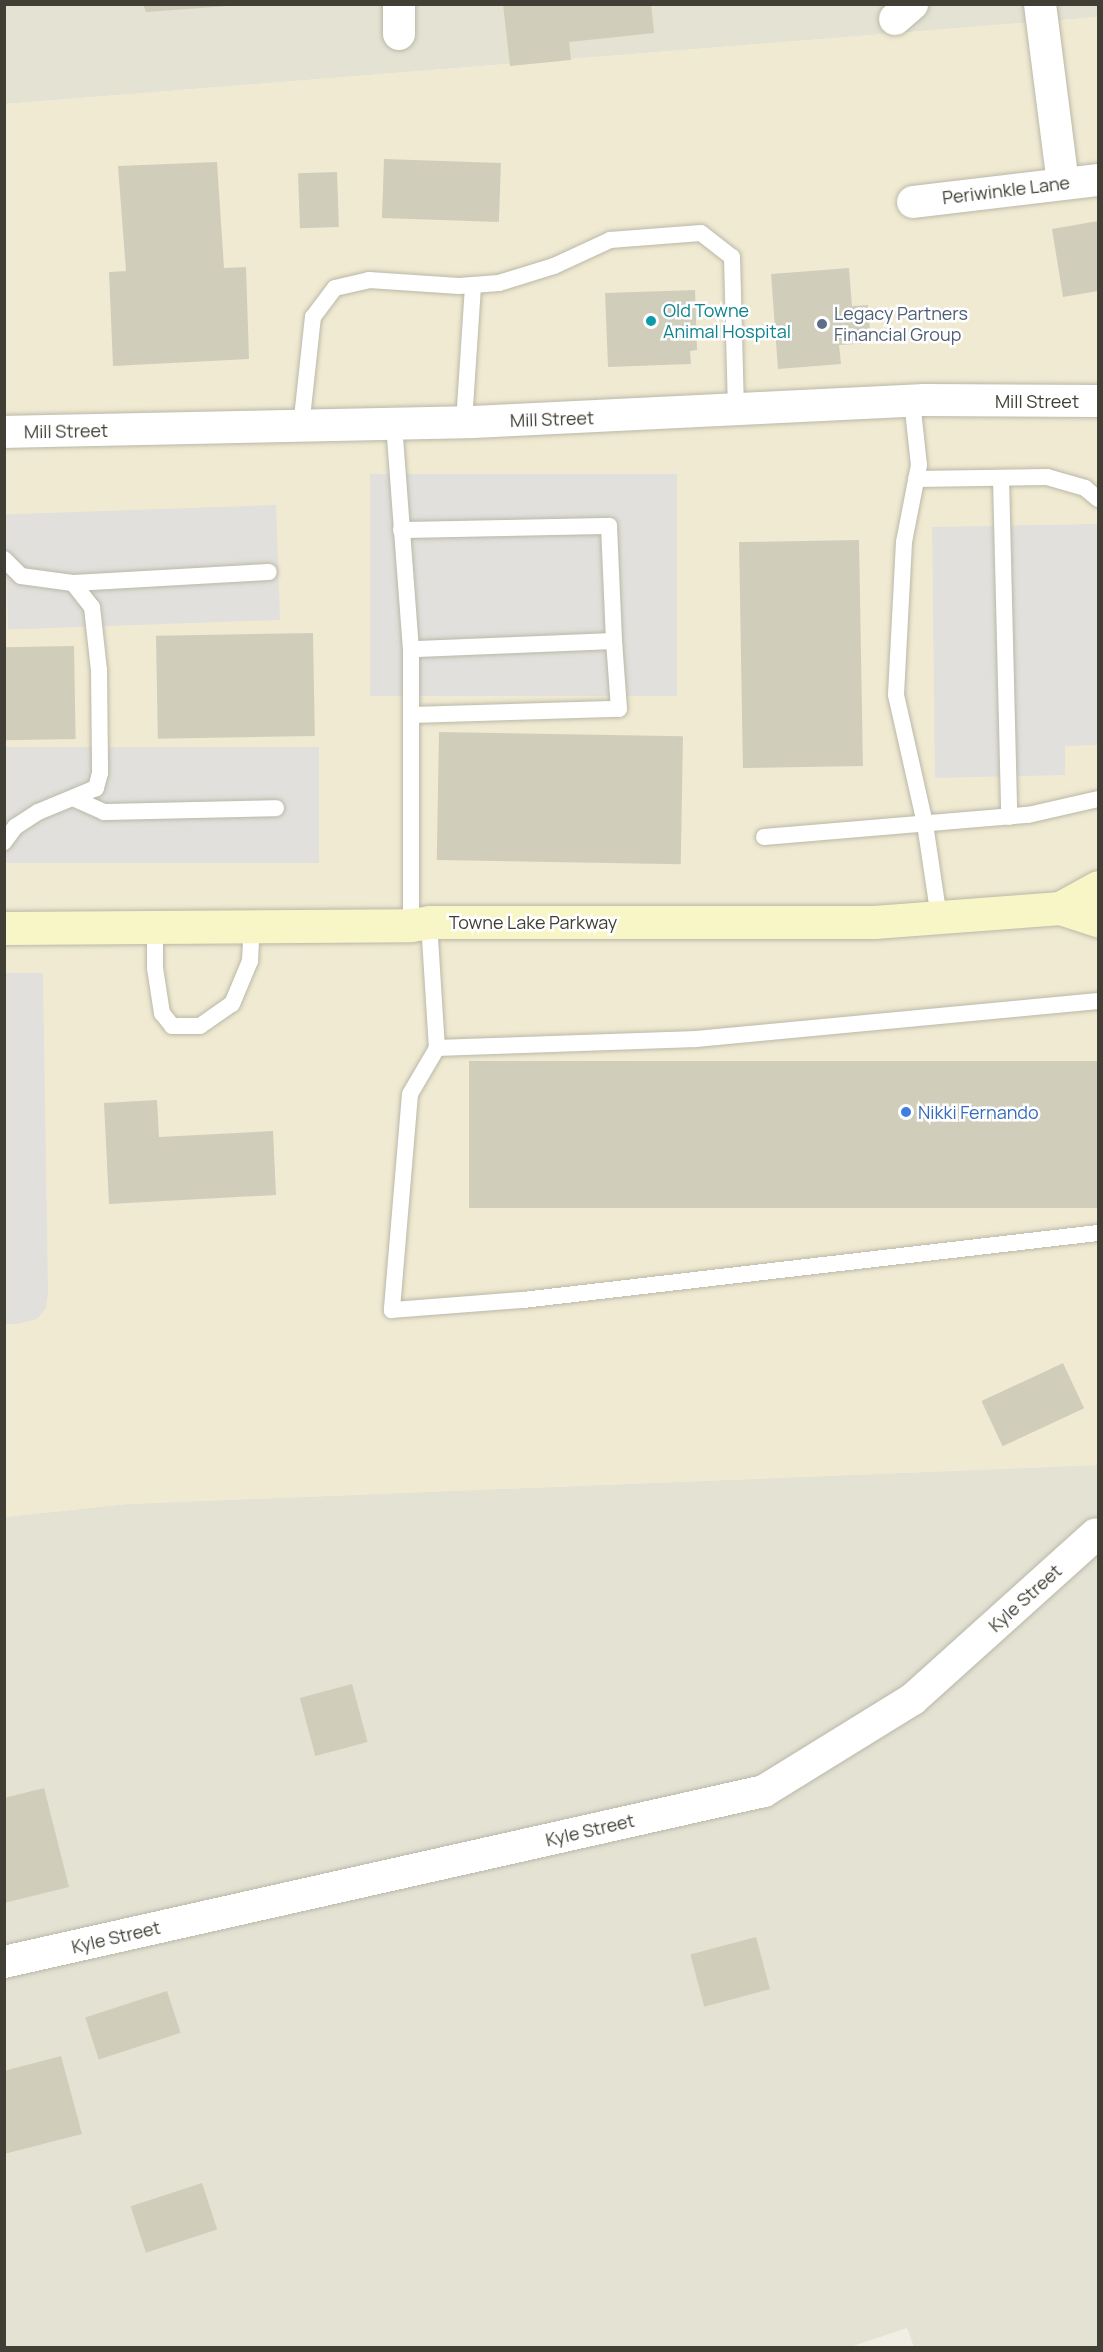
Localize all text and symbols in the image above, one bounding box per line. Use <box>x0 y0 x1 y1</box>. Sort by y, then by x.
street label: Periwinkle Lane <box>941 171 1071 209</box>
place label: Old Towne Animal Hospital <box>663 300 791 342</box>
place label: Legacy Partners Financial Group <box>834 303 968 346</box>
marker: Old Towne Animal Hospital <box>644 314 658 328</box>
marker: Legacy Partners Financial Group <box>815 317 829 331</box>
street label: Mill Street <box>995 390 1079 412</box>
street label: Mill Street <box>510 407 594 431</box>
street label: Mill Street <box>24 419 108 443</box>
street label: Towne Lake Parkway <box>449 911 617 933</box>
place label: Nikki Fernando <box>918 1101 1039 1123</box>
marker: Nikki Fernando <box>899 1105 913 1119</box>
street label: Kyle Street <box>984 1560 1066 1636</box>
street label: Kyle Street <box>543 1809 637 1851</box>
street label: Kyle Street <box>69 1916 163 1958</box>

